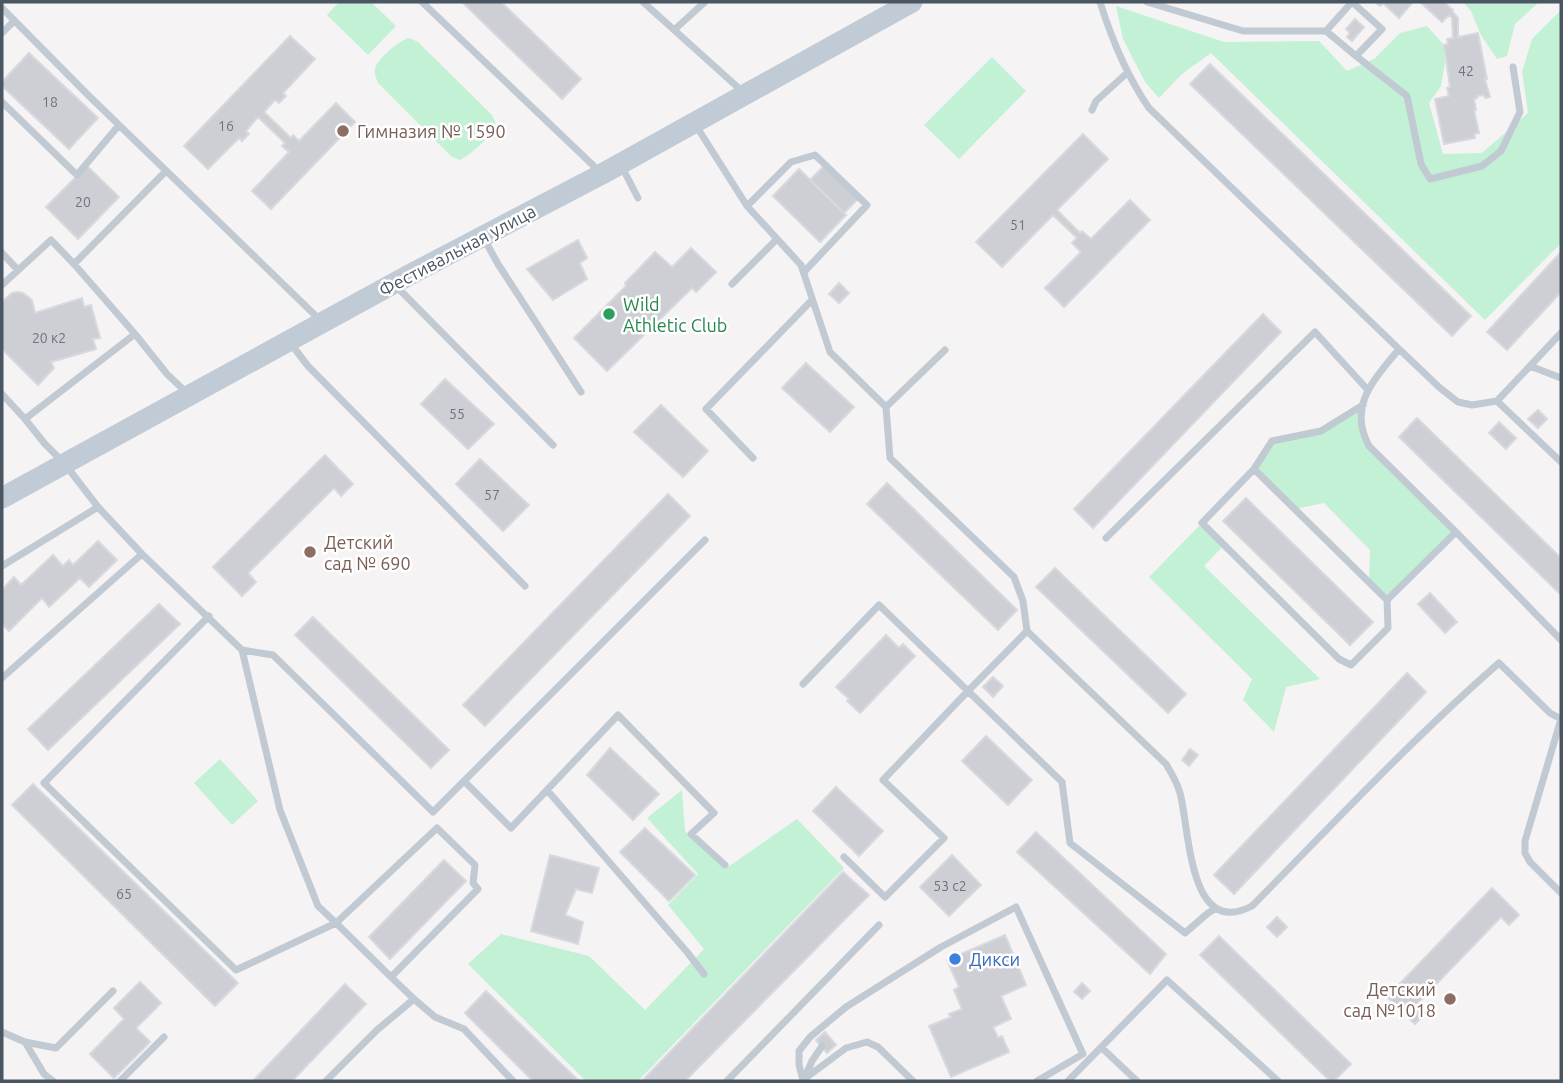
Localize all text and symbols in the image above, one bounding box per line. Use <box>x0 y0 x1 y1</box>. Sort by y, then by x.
house number: 42 <box>1458 63 1474 79</box>
house number: 18 <box>42 94 58 110</box>
house number: 16 <box>218 118 234 134</box>
place label: Гимназия № 1590 <box>357 121 506 141</box>
marker: Гимназия № 1590 <box>335 123 351 139</box>
house number: 20 <box>75 194 91 210</box>
street label: Фестивальная улица <box>375 200 539 300</box>
house number: 51 <box>1010 217 1026 233</box>
place label: Wild Athletic Club <box>623 294 727 335</box>
marker: Wild Athletic Club <box>601 306 617 322</box>
house number: 20 к2 <box>32 330 66 346</box>
house number: 55 <box>449 406 465 422</box>
house number: 57 <box>484 487 500 503</box>
place label: Детский сад № 690 <box>324 532 411 573</box>
marker: Детский сад № 690 <box>302 544 318 560</box>
house number: 53 с2 <box>933 878 967 894</box>
house number: 65 <box>116 886 132 902</box>
place label: Дикси <box>969 949 1020 969</box>
marker: Дикси <box>947 951 963 967</box>
place label: Детский сад №1018 <box>1343 979 1436 1020</box>
marker: Детский сад №1018 <box>1442 991 1458 1007</box>

